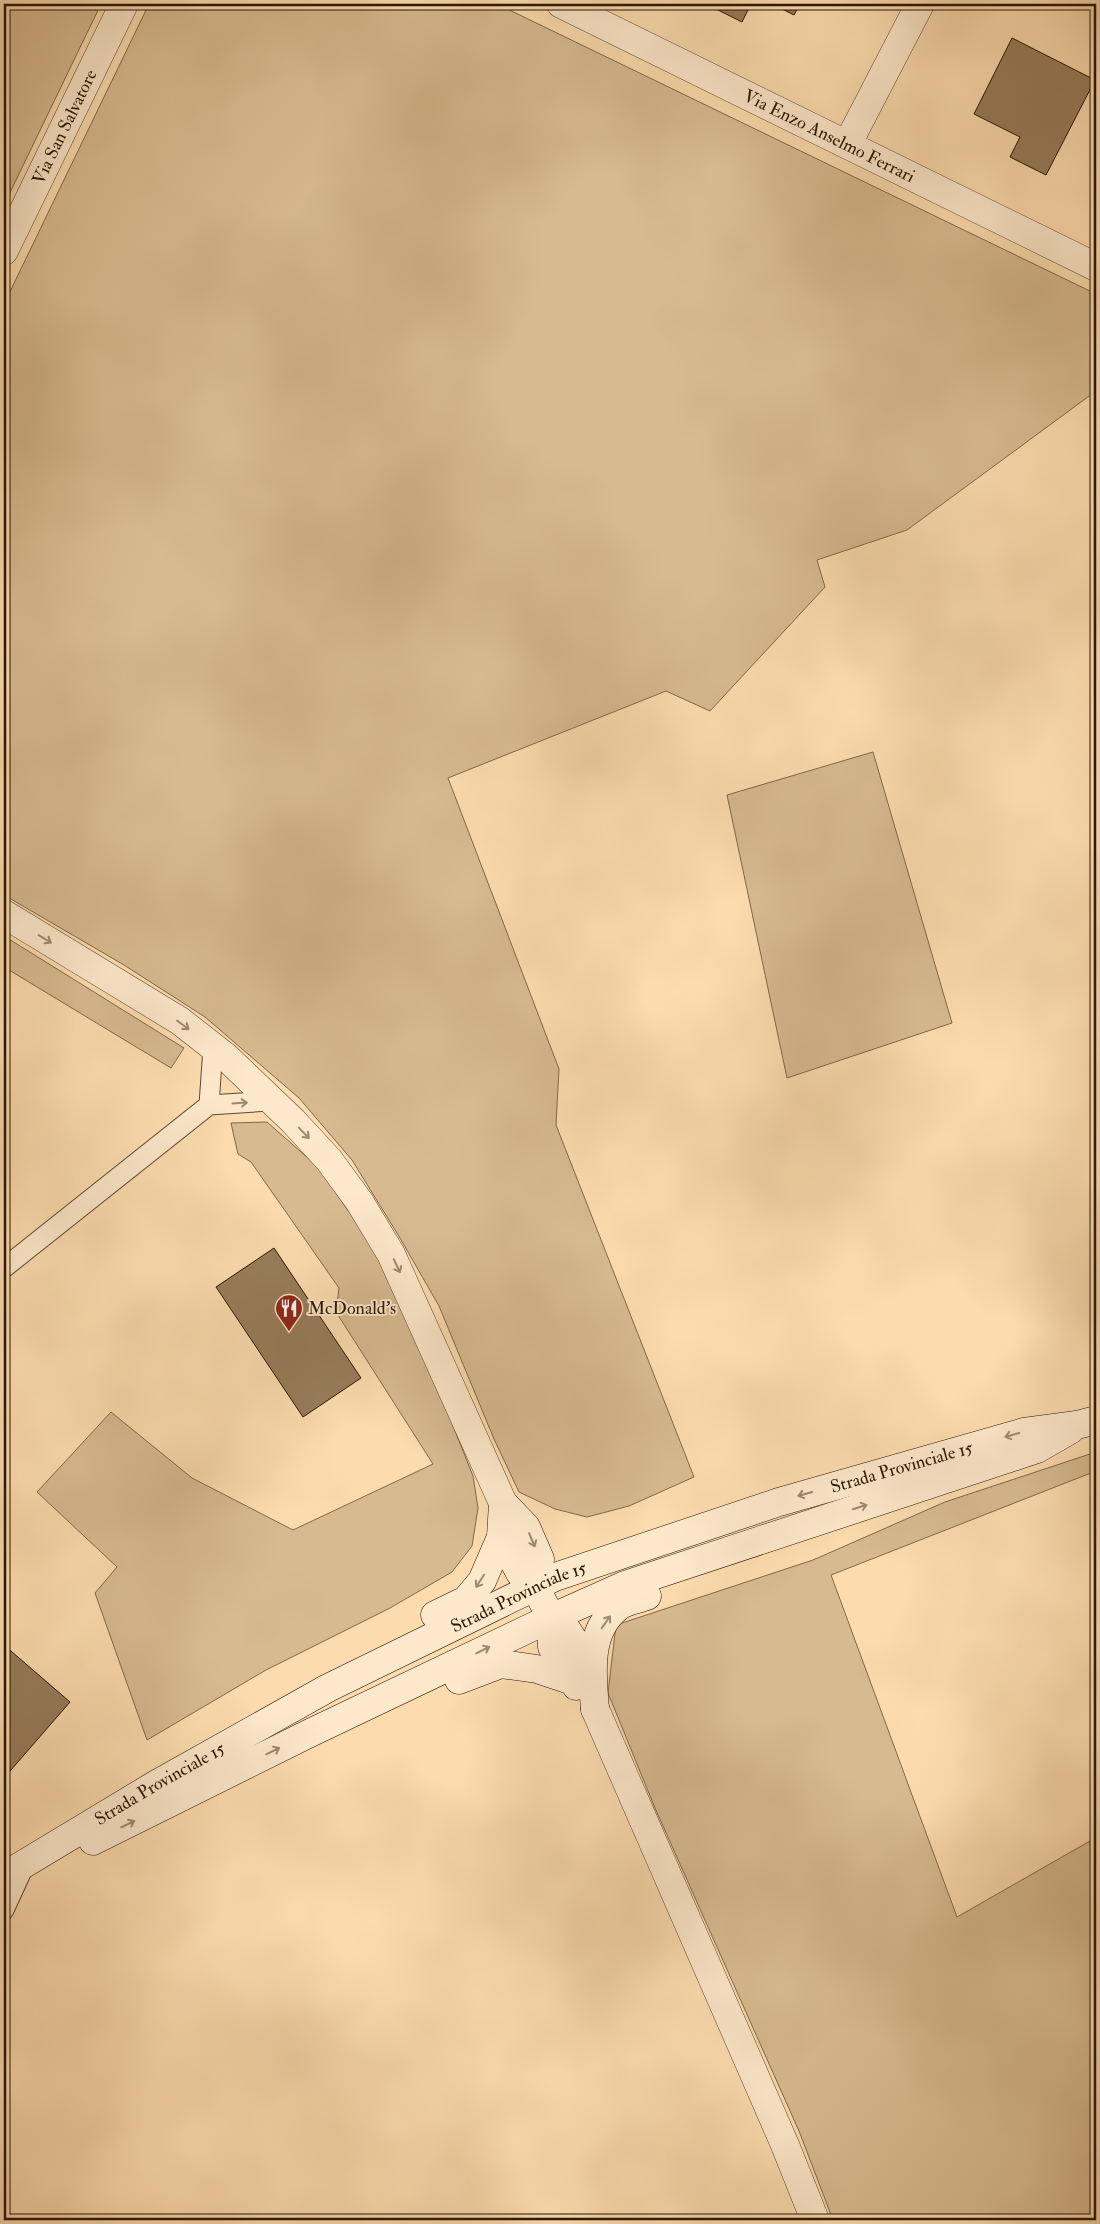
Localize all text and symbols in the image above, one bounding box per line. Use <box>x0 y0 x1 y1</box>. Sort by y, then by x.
street label: Via San Salvatore <box>27 65 102 188</box>
street label: Via Enzo Anselmo Ferrari <box>740 84 919 188</box>
one-way arrow <box>38 934 52 944</box>
one-way arrow <box>176 1019 189 1030</box>
one-way arrow <box>232 1098 248 1108</box>
one-way arrow <box>298 1127 310 1140</box>
one-way arrow <box>392 1258 402 1273</box>
restaurant icon: McDonald's <box>274 1293 304 1332</box>
place label: McDonald's <box>308 1297 396 1320</box>
one-way arrow <box>1004 1431 1020 1441</box>
street label: Strada Provinciale 15 <box>828 1436 975 1498</box>
one-way arrow <box>798 1490 814 1500</box>
one-way arrow <box>852 1502 868 1512</box>
one-way arrow <box>528 1533 537 1548</box>
street label: Strada Provinciale 15 <box>447 1556 589 1638</box>
one-way arrow <box>475 1574 486 1588</box>
one-way arrow <box>601 1615 611 1629</box>
one-way arrow <box>475 1645 490 1655</box>
street label: Strada Provinciale 15 <box>90 1737 229 1830</box>
one-way arrow <box>266 1746 281 1756</box>
one-way arrow <box>120 1819 135 1828</box>

